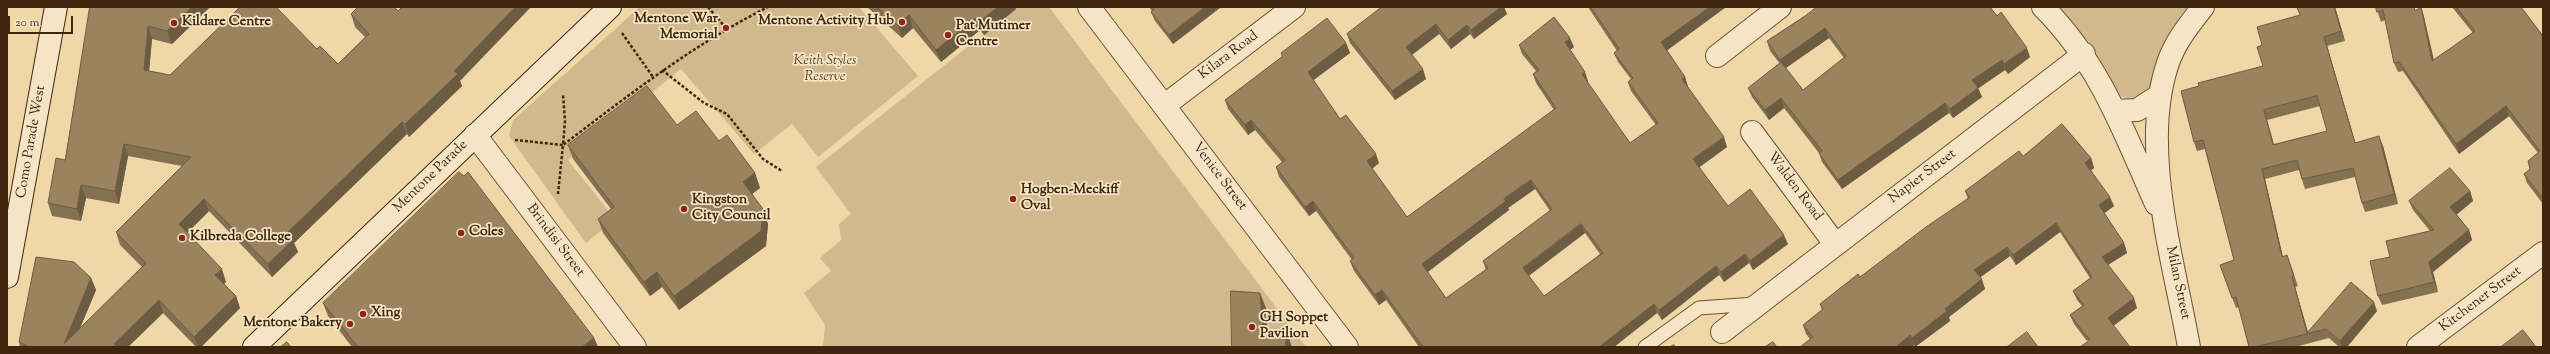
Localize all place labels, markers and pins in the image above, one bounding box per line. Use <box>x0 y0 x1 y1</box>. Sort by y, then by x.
place label: Mentone War Memorial <box>634 12 718 44</box>
place label: Mentone Activity Hub <box>758 14 894 30</box>
place label: Kildare Centre <box>182 15 271 31</box>
marker: Mentone Activity Hub <box>897 17 907 27</box>
marker: Kildare Centre <box>169 18 179 28</box>
place label: Pat Mutimer Centre <box>956 19 1030 52</box>
marker: Mentone War Memorial <box>721 23 731 33</box>
marker: Pat Mutimer Centre <box>943 30 953 40</box>
place label: Hogben-Meckiff Oval <box>1021 183 1119 216</box>
place label: Kingston City Council <box>692 193 771 226</box>
marker: Hogben-Meckiff Oval <box>1008 194 1018 204</box>
marker: Kingston City Council <box>679 204 689 214</box>
place label: Coles <box>469 225 503 241</box>
marker: Coles <box>456 228 466 238</box>
place label: Kilbreda College <box>190 230 291 246</box>
marker: Kilbreda College <box>177 233 187 243</box>
place label: Xing <box>371 306 400 322</box>
marker: Xing <box>358 309 368 319</box>
place label: GH Soppet Pavilion <box>1260 311 1328 344</box>
place label: Mentone Bakery <box>243 316 342 332</box>
marker: Mentone Bakery <box>345 319 355 329</box>
marker: GH Soppet Pavilion <box>1247 322 1257 332</box>

